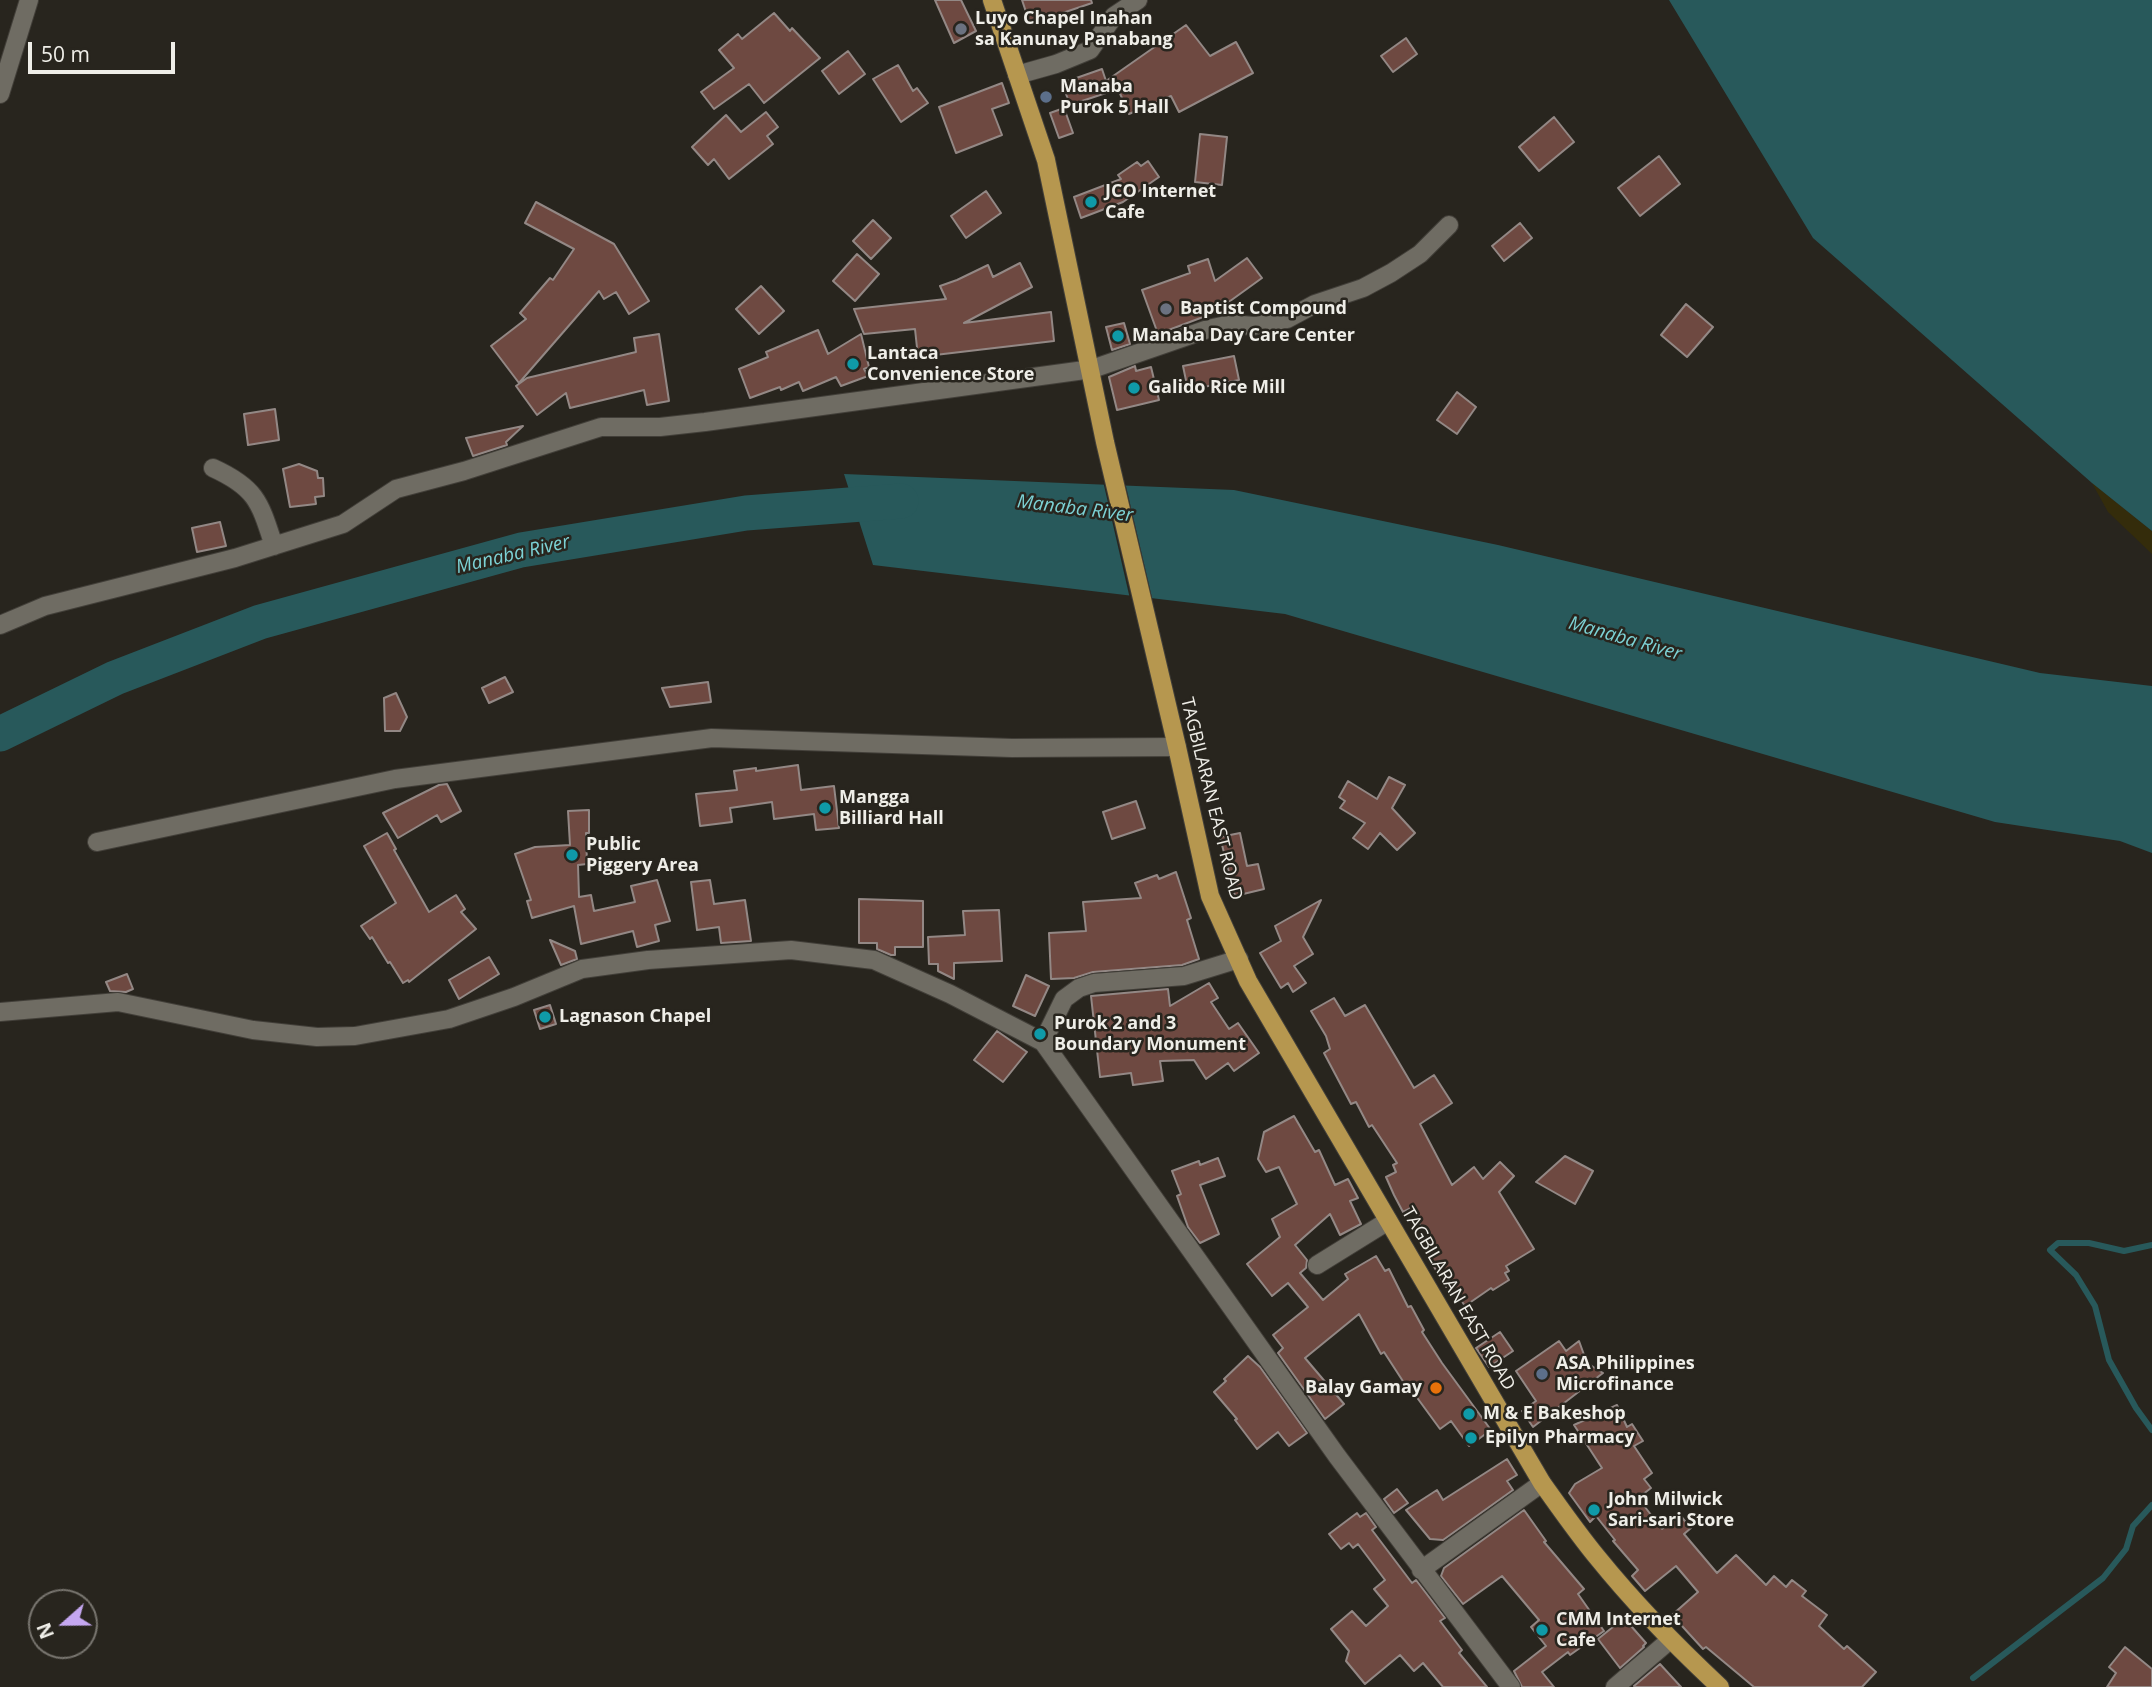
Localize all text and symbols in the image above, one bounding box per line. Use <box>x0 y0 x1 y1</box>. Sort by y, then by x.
place label: Luyo Chapel Inahan sa Kanunay Panabang <box>975 8 1173 50</box>
marker: Luyo Chapel Inahan sa Kanunay Panabang <box>953 21 969 37</box>
scale bar <box>32 28 178 72</box>
text: 50 m <box>41 40 90 68</box>
place label: Manaba Purok 5 Hall <box>1060 76 1169 119</box>
marker: Manaba Purok 5 Hall <box>1038 89 1054 105</box>
place label: JCO Internet Cafe <box>1105 181 1216 224</box>
marker: JCO Internet Cafe <box>1083 194 1099 210</box>
place label: Baptist Compound <box>1180 298 1347 320</box>
marker: Baptist Compound <box>1158 301 1174 317</box>
place label: Manaba Day Care Center <box>1132 325 1355 347</box>
marker: Manaba Day Care Center <box>1110 328 1126 344</box>
place label: Lantaca Convenience Store <box>867 343 1034 386</box>
marker: Lantaca Convenience Store <box>845 356 861 372</box>
place label: Galido Rice Mill <box>1148 377 1285 399</box>
marker: Galido Rice Mill <box>1126 380 1142 396</box>
water label: Manaba River <box>1016 491 1134 527</box>
water label: Manaba River <box>454 531 572 579</box>
water label: Manaba River <box>1566 612 1684 666</box>
street label: TAGBILARAN EAST ROAD <box>1175 696 1247 902</box>
place label: Mangga Billiard Hall <box>839 787 944 830</box>
marker: Mangga Billiard Hall <box>817 800 833 816</box>
place label: Public Piggery Area <box>586 834 699 876</box>
marker: Public Piggery Area <box>564 847 580 863</box>
place label: Lagnason Chapel <box>559 1006 711 1028</box>
marker: Lagnason Chapel <box>537 1009 553 1025</box>
place label: Purok 2 and 3 Boundary Monument <box>1054 1013 1246 1056</box>
marker: Purok 2 and 3 Boundary Monument <box>1032 1026 1048 1042</box>
street label: TAGBILARAN EAST ROAD <box>1397 1204 1519 1394</box>
place label: ASA Philippines Microfinance <box>1556 1353 1695 1396</box>
marker: ASA Philippines Microfinance <box>1534 1366 1550 1382</box>
place label: Balay Gamay <box>1305 1377 1422 1399</box>
marker: Balay Gamay <box>1428 1380 1444 1396</box>
place label: M & E Bakeshop <box>1483 1403 1626 1425</box>
marker: M & E Bakeshop <box>1461 1406 1477 1422</box>
place label: Epilyn Pharmacy <box>1485 1427 1634 1449</box>
marker: Epilyn Pharmacy <box>1463 1430 1479 1446</box>
place label: John Milwick Sari-sari Store <box>1608 1489 1734 1532</box>
marker: John Milwick Sari-sari Store <box>1586 1502 1602 1518</box>
north arrow <box>28 1589 98 1659</box>
place label: CMM Internet Cafe <box>1556 1609 1681 1652</box>
text: N <box>30 1619 60 1643</box>
marker: CMM Internet Cafe <box>1534 1622 1550 1638</box>

